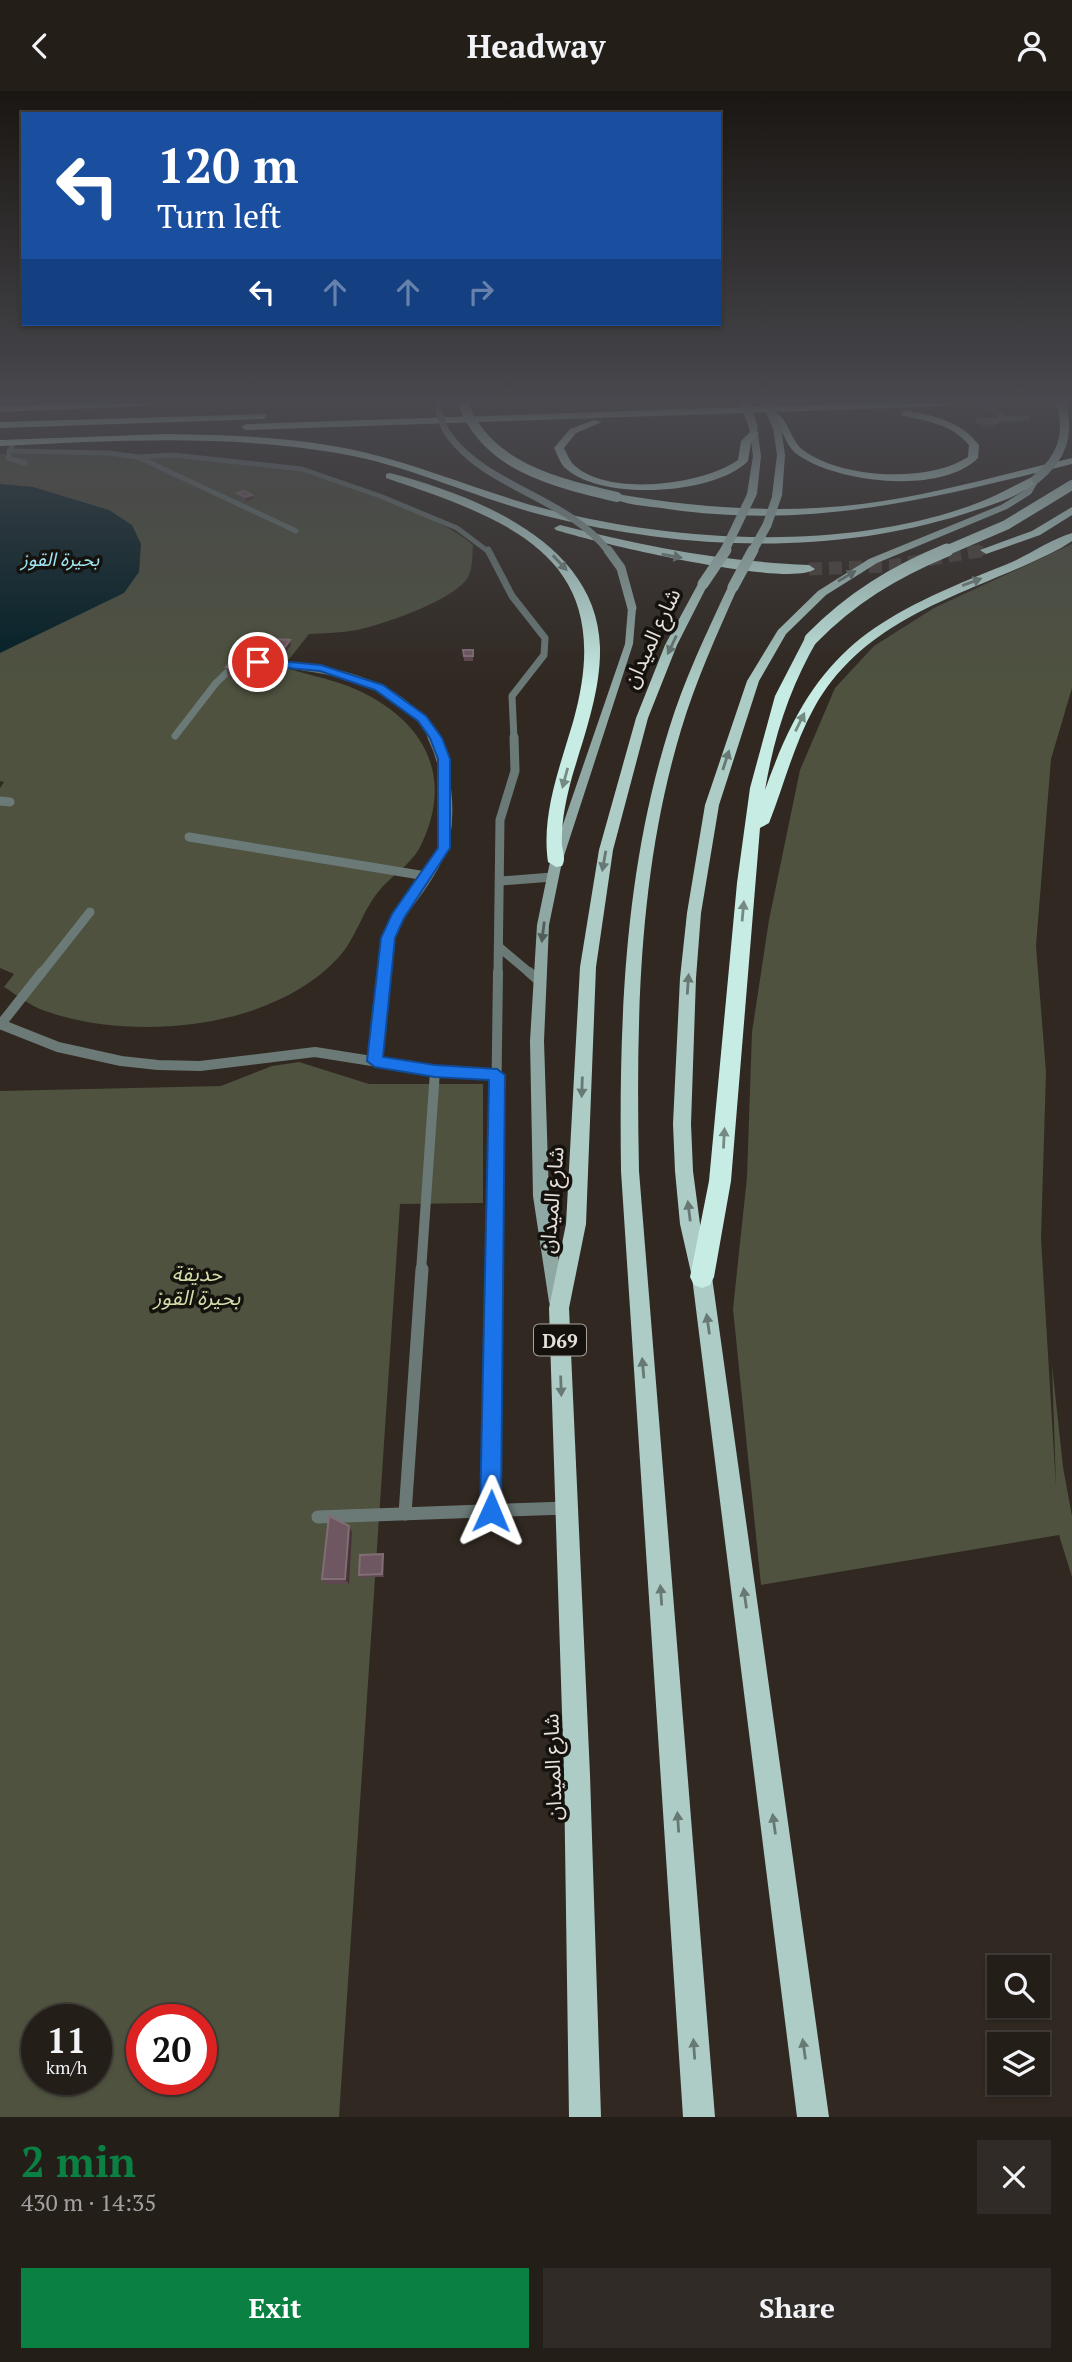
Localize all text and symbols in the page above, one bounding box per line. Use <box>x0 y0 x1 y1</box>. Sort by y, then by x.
text: Headway <box>467 25 605 67</box>
icon: back <box>21 27 59 65</box>
icon: person <box>1013 27 1051 65</box>
text: 120 m <box>157 132 299 197</box>
icon: left <box>42 140 133 231</box>
text: Turn left <box>157 195 281 237</box>
icon: left <box>243 273 281 311</box>
icon: ahead <box>316 273 354 311</box>
icon: ahead <box>389 273 427 311</box>
icon: right <box>462 273 500 311</box>
water label: بحيرة القوز <box>19 546 100 571</box>
one-way arrow <box>661 551 683 562</box>
one-way arrow <box>551 554 567 571</box>
one-way arrow <box>838 569 857 582</box>
one-way arrow <box>961 577 982 588</box>
street label: شارع الميدان <box>616 584 688 693</box>
pin <box>228 632 288 692</box>
one-way arrow <box>666 635 678 655</box>
icon: arrive <box>239 643 277 681</box>
one-way arrow <box>794 712 805 732</box>
one-way arrow <box>722 749 732 770</box>
one-way arrow <box>559 767 570 789</box>
one-way arrow <box>598 850 609 872</box>
one-way arrow <box>738 900 749 922</box>
one-way arrow <box>537 921 548 943</box>
one-way arrow <box>682 972 693 994</box>
one-way arrow <box>576 1077 587 1099</box>
one-way arrow <box>719 1127 730 1149</box>
street label: شارع الميدان <box>532 1145 572 1255</box>
one-way arrow <box>683 1199 694 1221</box>
park label: حديقة بحيرة القوز <box>152 1259 241 1311</box>
one-way arrow <box>703 1313 714 1335</box>
road number: D69 <box>534 1324 586 1355</box>
one-way arrow <box>637 1357 648 1379</box>
one-way arrow <box>556 1376 567 1398</box>
position arrow <box>454 1474 528 1548</box>
one-way arrow <box>655 1584 666 1606</box>
one-way arrow <box>739 1587 750 1609</box>
street label: شارع الميدان <box>536 1713 570 1821</box>
one-way arrow <box>672 1811 683 1833</box>
one-way arrow <box>769 1813 780 1835</box>
map controls <box>987 1955 1050 2095</box>
button: search <box>987 1955 1050 2018</box>
speed limit sign: 20 <box>126 2004 217 2095</box>
text: 11 <box>47 2017 86 2063</box>
button: layers <box>987 2032 1050 2095</box>
one-way arrow <box>688 2038 699 2060</box>
one-way arrow <box>799 2038 810 2060</box>
text: km/h <box>46 2055 87 2079</box>
text: 2 min <box>21 2133 136 2189</box>
button: close <box>977 2140 1051 2214</box>
text: 430 m · 14:35 <box>21 2187 156 2218</box>
button: Exit <box>21 2268 529 2348</box>
button: Share <box>543 2268 1051 2348</box>

